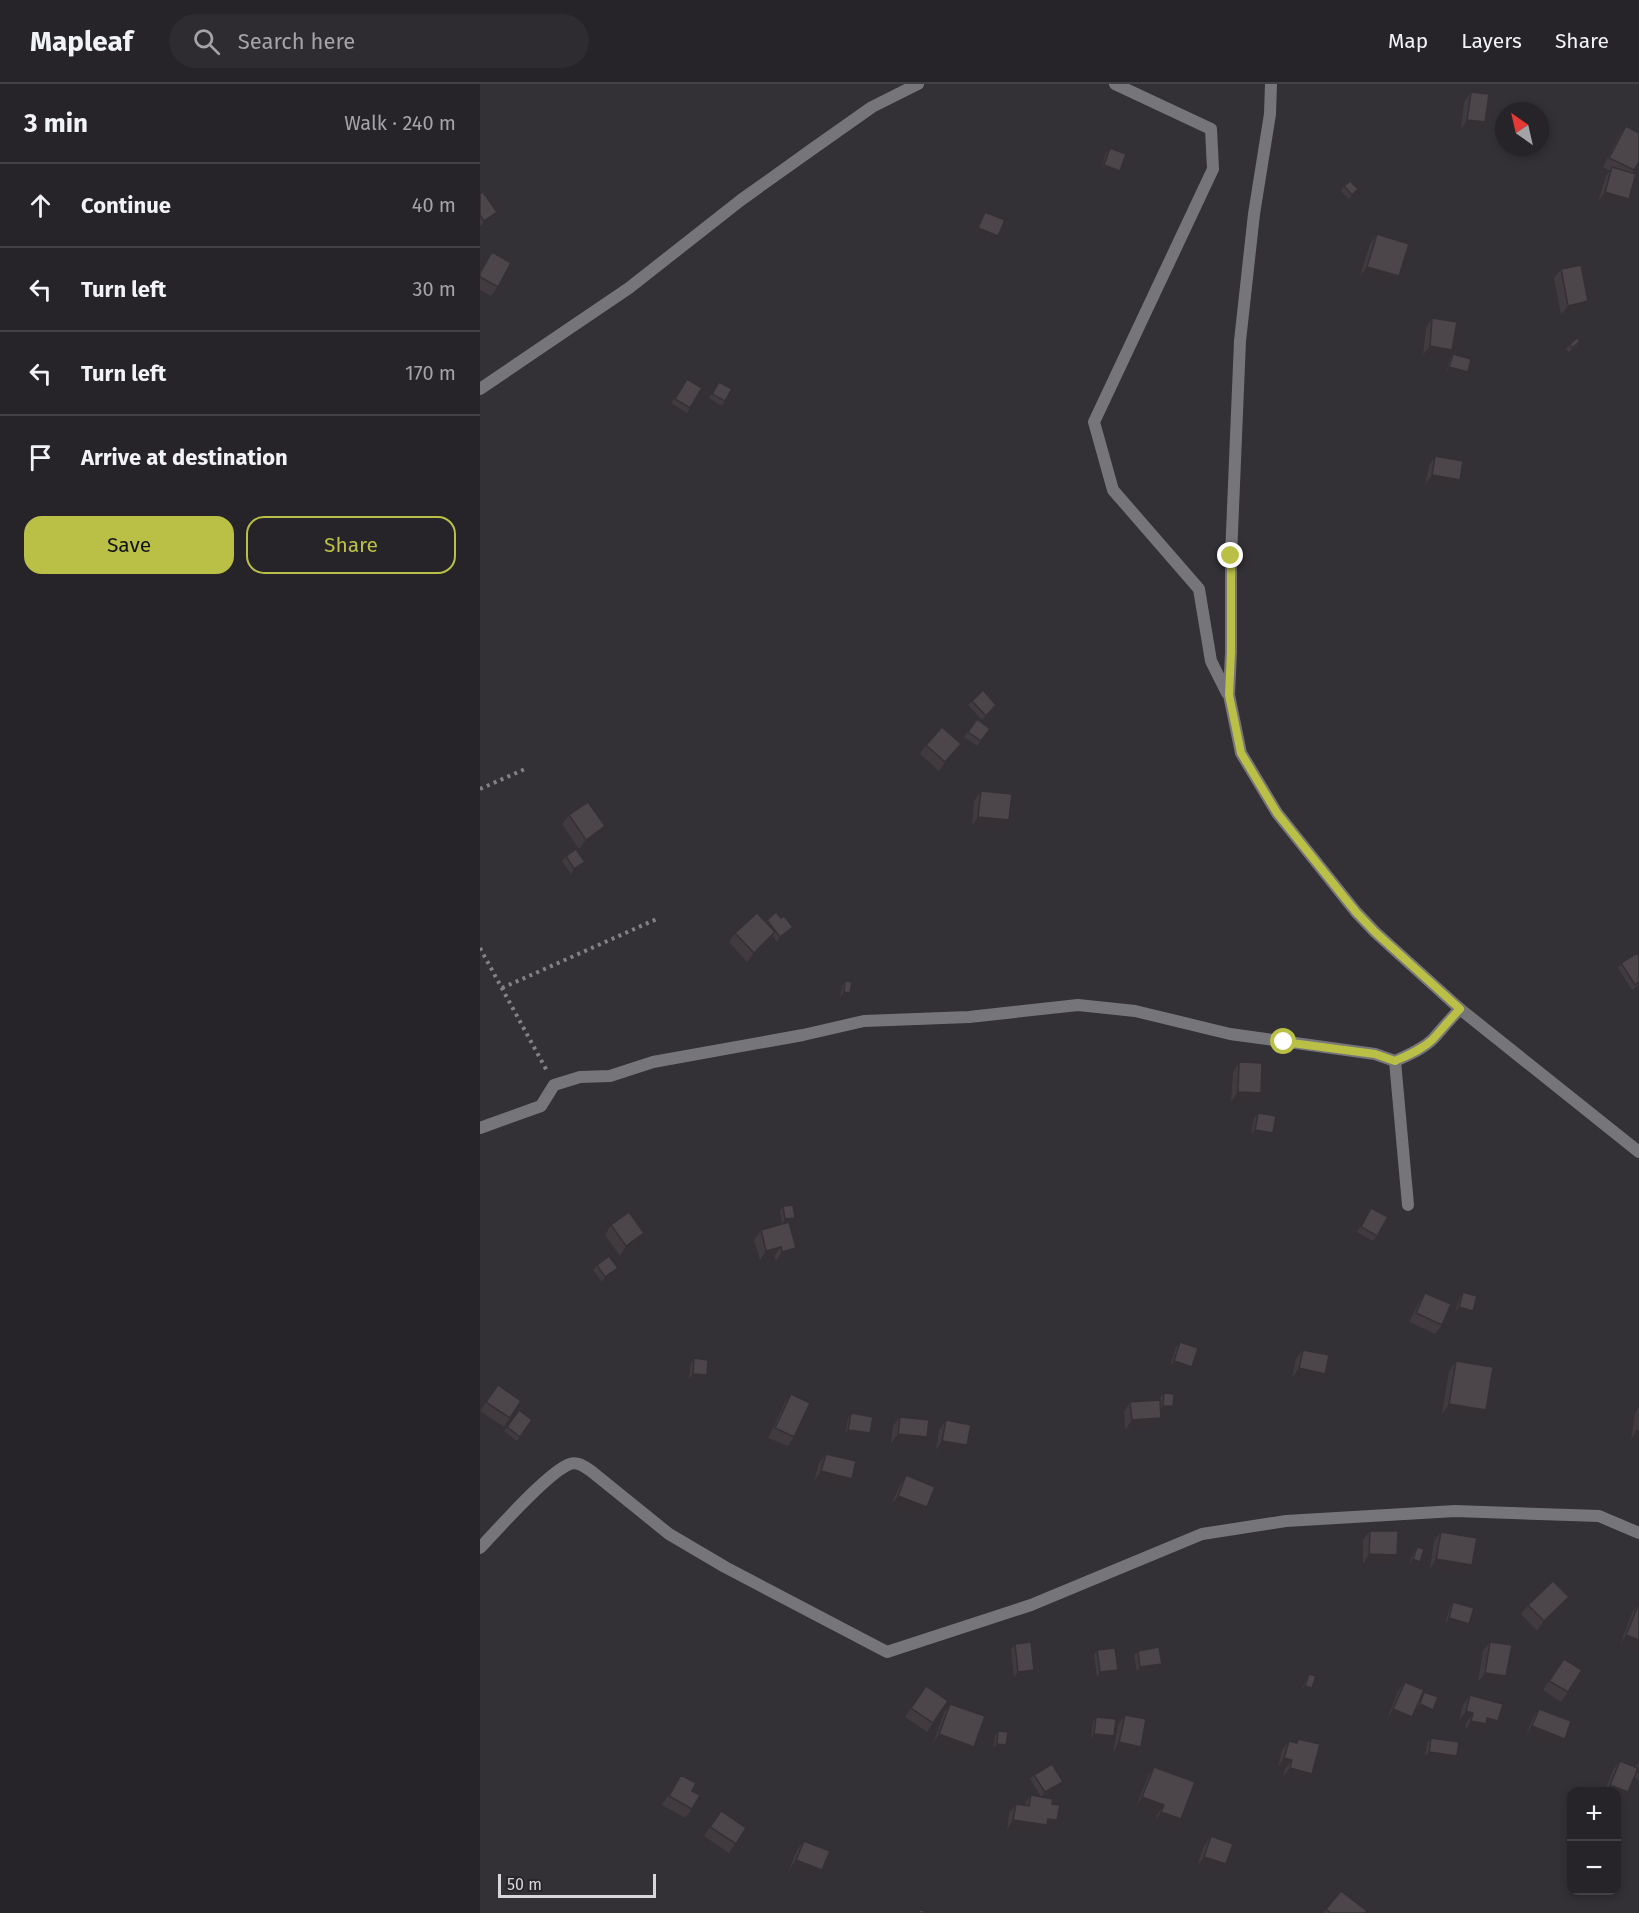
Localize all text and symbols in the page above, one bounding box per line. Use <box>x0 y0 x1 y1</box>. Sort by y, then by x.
search box <box>169 14 589 68</box>
text: Mapleaf <box>30 25 133 58</box>
icon: search <box>190 25 223 58</box>
text: Search here <box>238 28 355 55</box>
text: Map <box>1388 28 1428 54</box>
text: Layers <box>1461 28 1522 54</box>
text: Share <box>1555 28 1609 54</box>
north arrow <box>1495 102 1549 156</box>
text: 3 min <box>24 108 88 139</box>
text: Walk · 240 m <box>344 111 456 135</box>
icon: ahead <box>24 189 57 222</box>
text: Continue <box>81 192 171 219</box>
text: 40 m <box>412 193 456 217</box>
icon: left <box>24 273 57 306</box>
text: Turn left <box>81 276 166 303</box>
text: 30 m <box>412 277 456 301</box>
icon: left <box>24 357 57 390</box>
text: Turn left <box>81 360 166 387</box>
text: 170 m <box>405 361 456 385</box>
icon: arrive <box>24 441 57 474</box>
text: Arrive at destination <box>81 444 288 471</box>
button: Save <box>24 516 234 574</box>
button: Share <box>246 516 456 574</box>
route end <box>1217 542 1243 568</box>
route start <box>1270 1028 1296 1054</box>
map controls <box>1567 1787 1621 1895</box>
button: + <box>1567 1787 1621 1841</box>
button: − <box>1567 1841 1621 1895</box>
scale bar <box>498 1871 656 1898</box>
text: 50 m <box>507 1875 542 1894</box>

